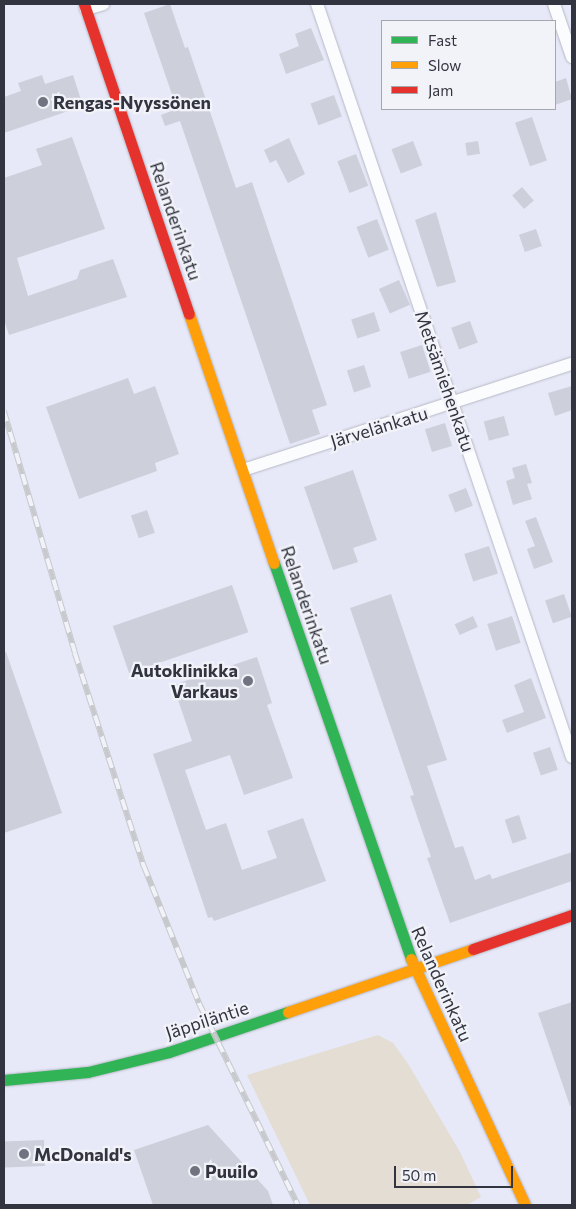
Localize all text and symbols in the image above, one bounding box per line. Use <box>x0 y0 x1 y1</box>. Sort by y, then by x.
legend <box>381 20 556 110</box>
text: Fast <box>428 31 457 49</box>
text: Slow <box>428 56 461 74</box>
text: Jam <box>428 81 453 99</box>
place label: Rengas-Nyyssönen <box>53 91 211 113</box>
marker: Rengas-Nyyssönen <box>37 96 49 108</box>
street label: Relanderinkatu <box>146 159 206 283</box>
street label: Metsämiehenkatu <box>411 308 479 454</box>
street label: Järvelänkatu <box>328 402 430 452</box>
street label: Relanderinkatu <box>277 543 337 667</box>
place label: Autoklinikka Varkaus <box>131 660 238 702</box>
marker: Autoklinikka Varkaus <box>242 675 254 687</box>
street label: Relanderinkatu <box>407 923 477 1045</box>
street label: Jäppiläntie <box>163 996 251 1044</box>
place label: McDonald's <box>34 1143 132 1165</box>
marker: McDonald's <box>18 1148 30 1160</box>
scale bar <box>396 1156 515 1188</box>
place label: Puuilo <box>205 1160 258 1182</box>
marker: Puuilo <box>189 1165 201 1177</box>
text: 50 m <box>402 1166 436 1184</box>

